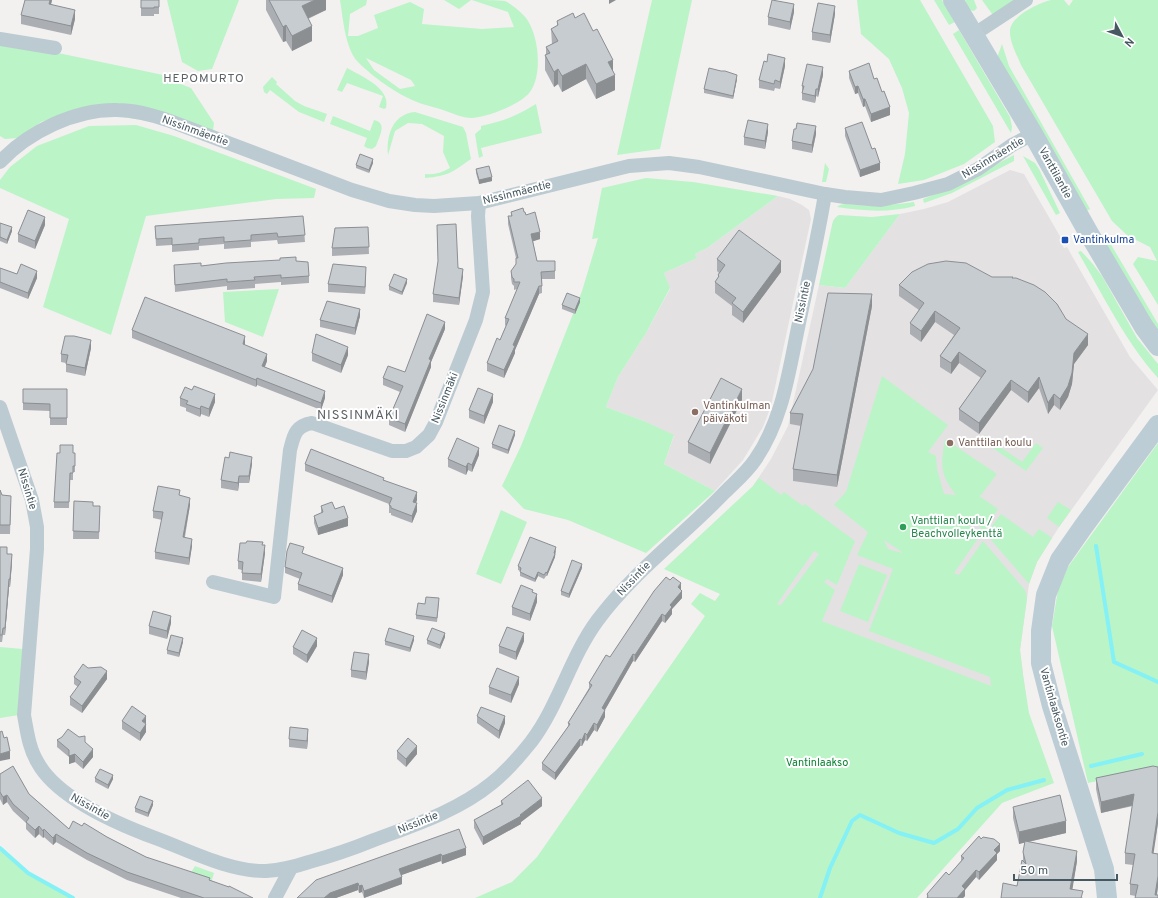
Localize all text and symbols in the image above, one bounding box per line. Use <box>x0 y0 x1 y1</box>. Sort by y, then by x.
north arrow <box>1102 16 1142 56</box>
text: N <box>1121 34 1137 49</box>
district label: HEPOMURTO <box>163 71 245 87</box>
street label: Nissinmäentie <box>160 112 230 150</box>
street label: Nissinmäentie <box>959 134 1027 182</box>
street label: Vanttilantie <box>1035 145 1075 201</box>
street label: Nissinmäentie <box>481 178 553 208</box>
place label: Vantinkulma <box>1073 233 1134 247</box>
marker: Vantinkulma <box>1060 235 1070 245</box>
street label: Nissintie <box>792 280 814 324</box>
street label: Nissinmäki <box>428 370 462 426</box>
place label: Vantinkulman päiväkoti <box>703 399 771 426</box>
district label: NISSINMÄKI <box>317 406 399 424</box>
marker: Vantinkulman päiväkoti <box>690 407 700 417</box>
place label: Vanttilan koulu <box>958 436 1032 450</box>
marker: Vanttilan koulu <box>945 438 955 448</box>
street label: Nissintie <box>14 467 40 511</box>
place label: Vanttilan koulu / Beachvolleykenttä <box>911 514 1002 541</box>
marker: Vanttilan koulu / Beachvolleykenttä <box>898 522 908 532</box>
street label: Nissintie <box>614 559 654 599</box>
street label: Vantinlaaksontie <box>1036 666 1072 748</box>
park label: Vantinlaakso <box>786 756 848 770</box>
street label: Nissintie <box>68 791 112 823</box>
street label: Nissintie <box>396 809 440 837</box>
scale bar <box>1014 856 1117 882</box>
text: 50 m <box>1020 863 1048 879</box>

